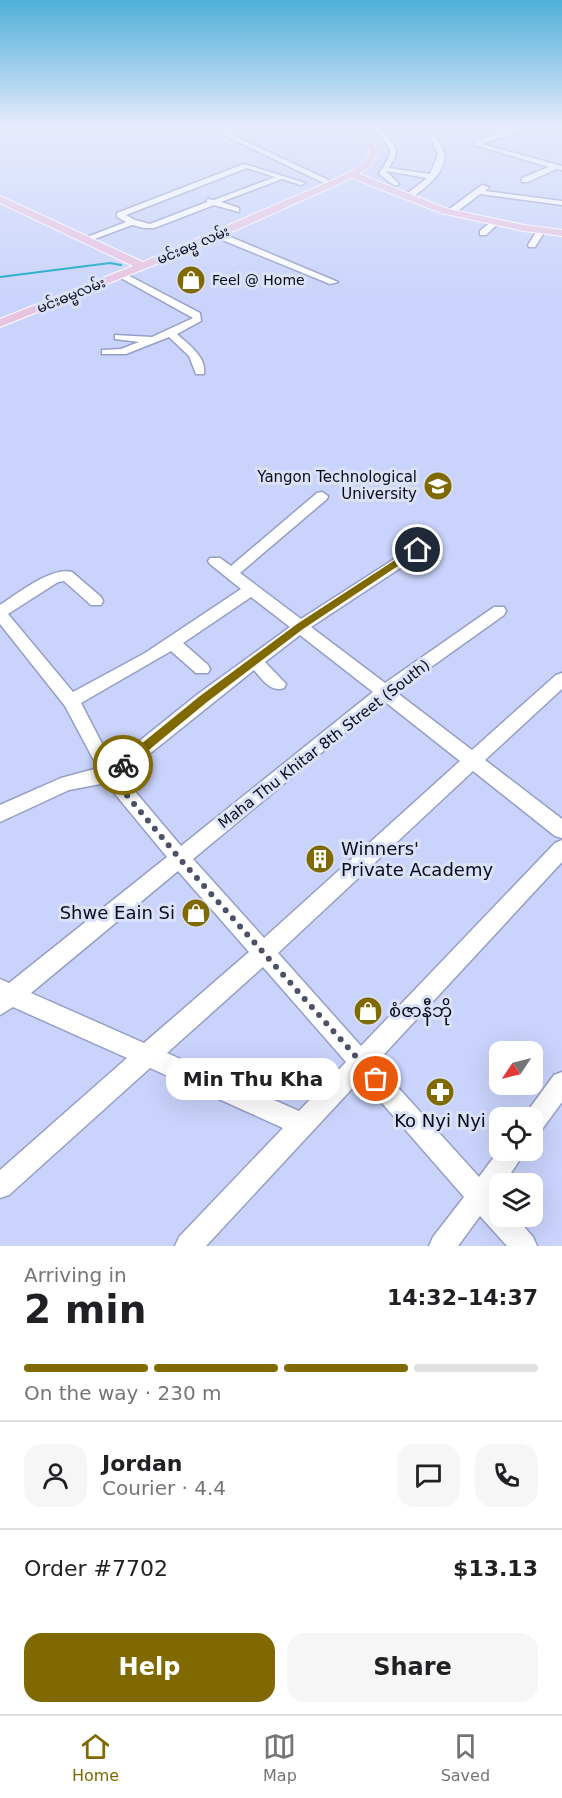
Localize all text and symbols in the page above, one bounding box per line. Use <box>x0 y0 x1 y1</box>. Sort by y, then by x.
street label: မင်းဓမ္မ လမ်း <box>154 221 233 271</box>
shop icon: Feel @ Home <box>175 264 207 296</box>
street label: မင်းဓမ္မလမ်း <box>34 272 109 320</box>
place label: Feel @ Home <box>212 272 305 288</box>
place label: Yangon Technological University <box>256 468 417 503</box>
school or university icon: Yangon Technological University <box>422 470 454 502</box>
pin <box>392 524 443 575</box>
icon: home <box>401 533 434 566</box>
street label: Maha Thu Khitar 8th Street (South) <box>215 656 433 832</box>
courier <box>93 735 153 795</box>
icon: bike <box>107 749 140 782</box>
place label: Winners' Private Academy <box>341 838 493 880</box>
building icon: Winners' Private Academy <box>304 843 336 875</box>
shop icon: Shwe Eain Si <box>180 897 212 929</box>
place label: Shwe Eain Si <box>60 902 175 923</box>
shop icon: စံဇာနီဘို <box>352 995 384 1027</box>
place label: စံဇာနီဘို <box>389 997 452 1026</box>
north arrow <box>489 1041 543 1095</box>
map controls <box>489 1041 543 1227</box>
pin <box>350 1053 401 1104</box>
callout: Min Thu Kha <box>166 1058 340 1100</box>
icon: bag <box>359 1062 392 1095</box>
text: Min Thu Kha <box>183 1067 323 1091</box>
pharmacy icon: Ko Nyi Nyi <box>424 1076 456 1108</box>
button: locate <box>489 1107 543 1161</box>
place label: Ko Nyi Nyi <box>394 1110 486 1131</box>
button: layers <box>489 1173 543 1227</box>
text: Arriving in <box>24 1263 127 1287</box>
text: 14:32–14:37 <box>387 1285 538 1310</box>
text: 2 min <box>24 1287 146 1332</box>
text: On the way · 230 m <box>24 1381 222 1405</box>
button: person <box>24 1444 87 1507</box>
button: chat <box>397 1444 460 1507</box>
button: phone <box>475 1444 538 1507</box>
text: Jordan <box>102 1451 182 1476</box>
text: Courier · 4.4 <box>102 1476 226 1500</box>
text: Order #7702 <box>24 1556 168 1581</box>
text: $13.13 <box>453 1556 538 1581</box>
button: Help <box>24 1633 275 1702</box>
button: Share <box>287 1633 538 1702</box>
tab: Home <box>72 1730 119 1785</box>
tab: Map <box>263 1730 297 1785</box>
tab: Saved <box>441 1730 490 1785</box>

